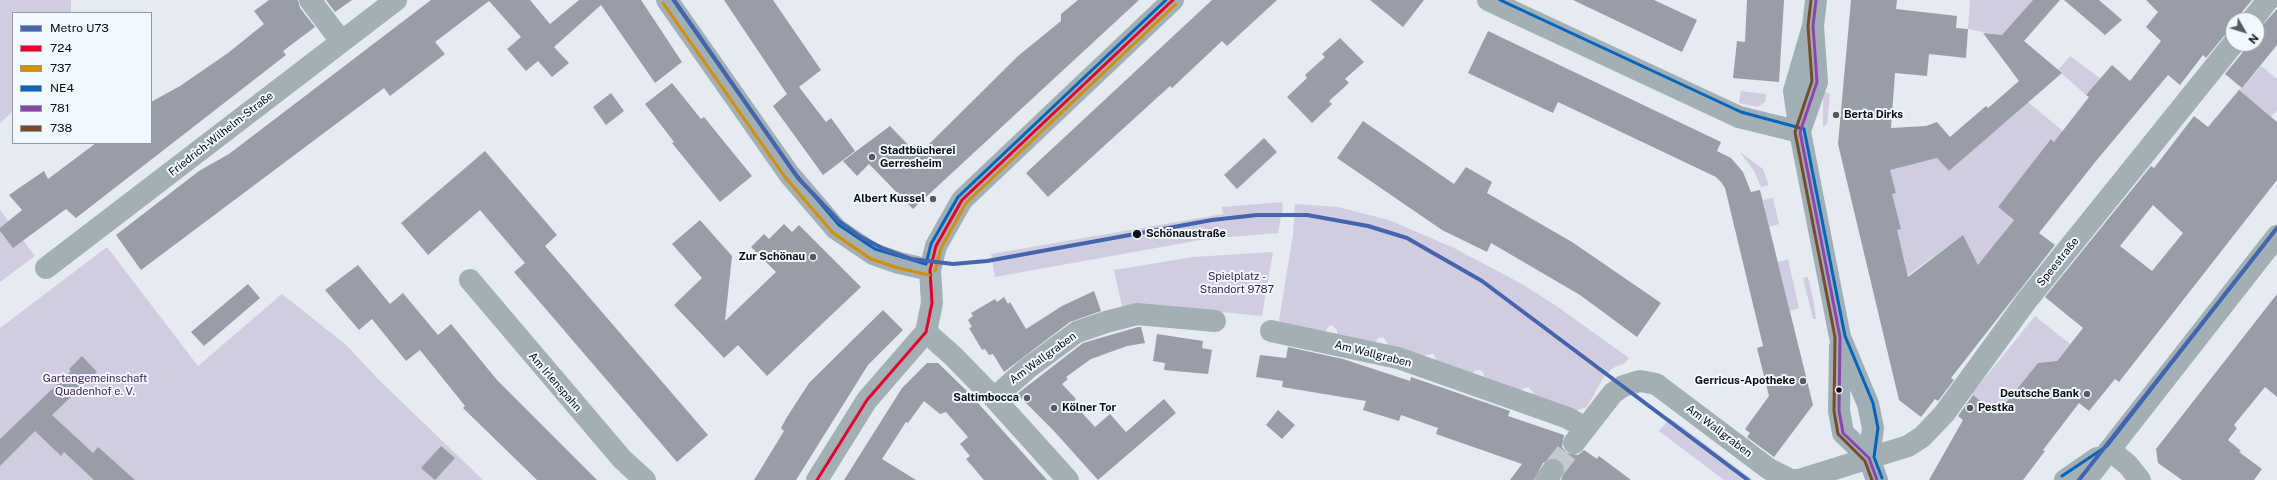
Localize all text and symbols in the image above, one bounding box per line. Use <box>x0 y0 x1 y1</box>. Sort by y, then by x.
legend <box>12 12 152 144</box>
north arrow <box>2225 12 2265 52</box>
text: Metro U73 <box>50 21 109 35</box>
text: N <box>2246 32 2261 46</box>
text: 724 <box>50 41 72 55</box>
text: 737 <box>50 61 72 75</box>
text: NE4 <box>50 81 74 95</box>
street label: Friedrich-Wilhelm-Straße <box>166 89 276 179</box>
text: 781 <box>50 101 70 115</box>
place label: Berta Dirks <box>1844 108 1903 122</box>
marker: Berta Dirks <box>1831 110 1841 120</box>
text: 738 <box>50 121 72 135</box>
place label: Stadtbücherei Gerresheim <box>880 144 955 170</box>
marker: Stadtbücherei Gerresheim <box>867 152 877 162</box>
place label: Albert Kussel <box>853 192 925 206</box>
marker: Albert Kussel <box>928 194 938 204</box>
place label: Schönaustraße <box>1146 227 1226 241</box>
marker: Schönaustraße <box>1131 228 1143 240</box>
street label: Speestraße <box>2034 235 2082 289</box>
place label: Zur Schönau <box>738 250 805 264</box>
marker: Zur Schönau <box>808 252 818 262</box>
park label: Spielplatz - Standort 9787 <box>1200 270 1274 296</box>
street label: Am Wallgraben <box>1007 329 1079 387</box>
street label: Am Wallgraben <box>1333 338 1413 370</box>
street label: Am Irlenspahn <box>526 350 584 414</box>
park label: Gartengemeinschaft Quadenhof e. V. <box>43 372 147 398</box>
place label: Gerricus-Apotheke <box>1695 374 1795 388</box>
marker: Gerricus-Apotheke <box>1798 376 1808 386</box>
unlabelled marker <box>1834 385 1844 395</box>
place label: Deutsche Bank <box>2000 387 2079 401</box>
marker: Deutsche Bank <box>2082 389 2092 399</box>
place label: Saltimbocca <box>953 391 1019 405</box>
marker: Saltimbocca <box>1022 393 1032 403</box>
place label: Kölner Tor <box>1062 401 1116 415</box>
place label: Pestka <box>1978 401 2014 415</box>
street label: Am Wallgraben <box>1684 402 1754 460</box>
marker: Kölner Tor <box>1049 403 1059 413</box>
marker: Pestka <box>1965 403 1975 413</box>

